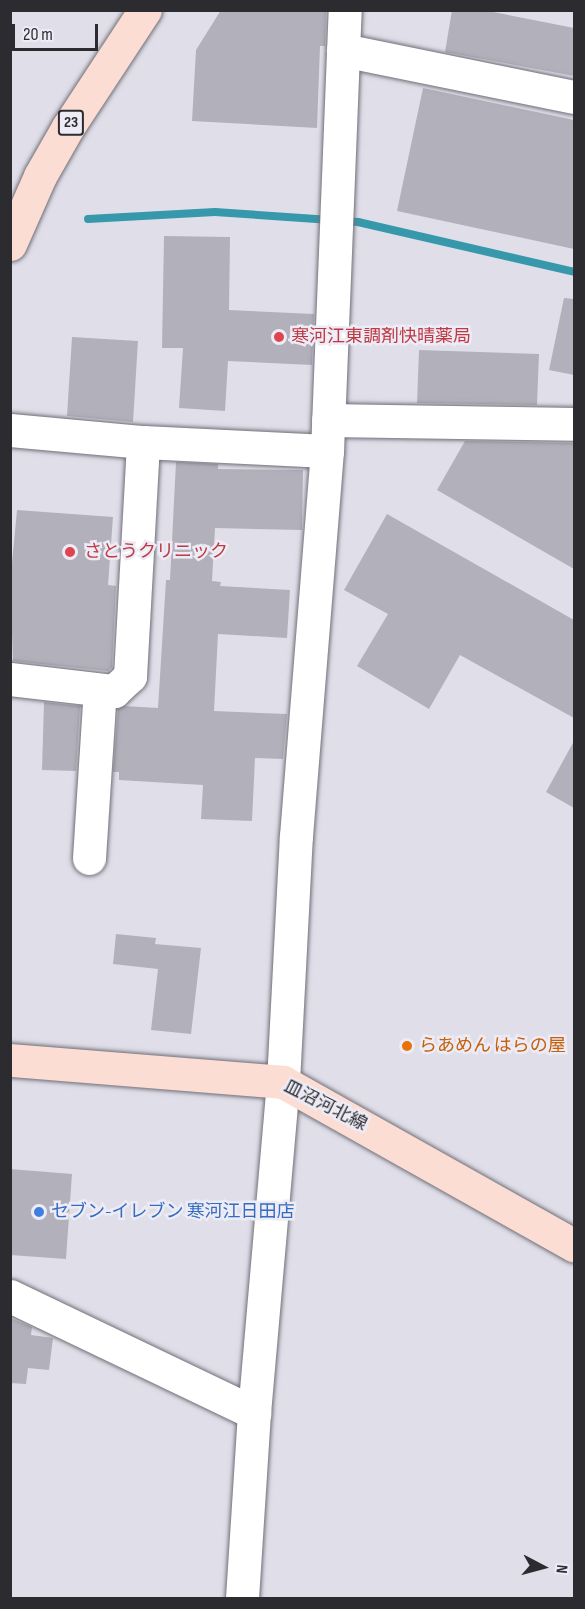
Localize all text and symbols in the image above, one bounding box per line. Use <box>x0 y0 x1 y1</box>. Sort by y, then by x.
scale bar <box>15 12 100 50</box>
text: 20 m <box>23 24 53 45</box>
road number: 23 <box>58 110 84 136</box>
place label: 寒河江東調剤快晴薬局 <box>291 326 471 348</box>
marker: 寒河江東調剤快晴薬局 <box>272 330 286 344</box>
place label: さとうクリニック <box>84 541 228 563</box>
marker: さとうクリニック <box>61 543 79 561</box>
place label: らあめん はらの屋 <box>419 1035 566 1057</box>
marker: らあめん はらの屋 <box>400 1039 414 1053</box>
street label: 皿沼河北線 <box>280 1076 370 1136</box>
place label: セブン-イレブン 寒河江日田店 <box>51 1201 294 1223</box>
marker: セブン-イレブン 寒河江日田店 <box>32 1205 46 1219</box>
north arrow <box>513 1537 573 1597</box>
text: N <box>552 1564 571 1574</box>

